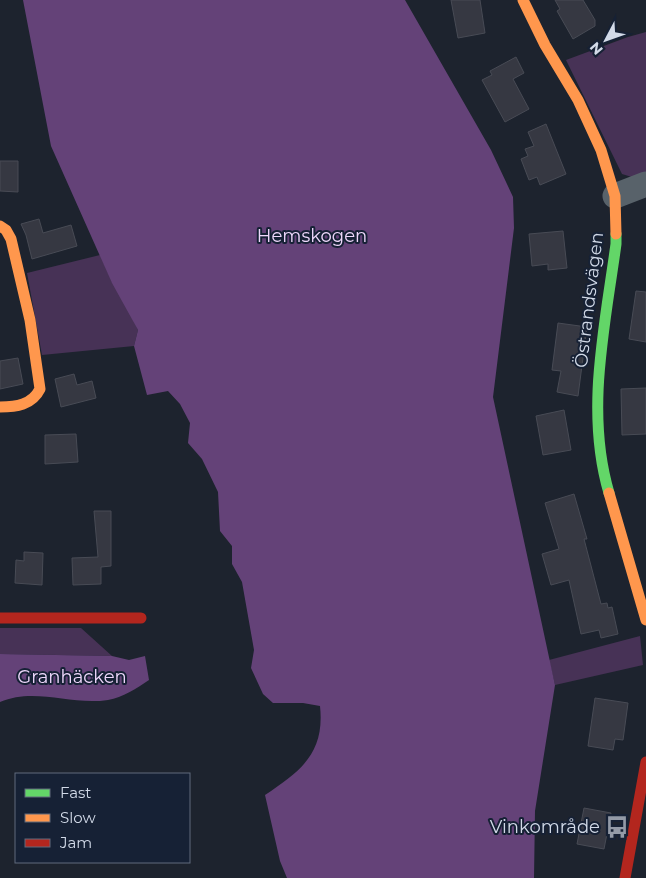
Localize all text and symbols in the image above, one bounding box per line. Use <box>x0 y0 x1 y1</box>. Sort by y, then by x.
north arrow <box>581 15 631 65</box>
text: N <box>586 38 607 59</box>
park label: Hemskogen <box>257 225 367 247</box>
street label: Östrandsvägen <box>570 231 608 369</box>
park label: Granhäcken <box>17 666 127 688</box>
legend <box>15 773 190 863</box>
text: Fast <box>60 783 91 802</box>
text: Slow <box>60 808 96 827</box>
bus stop icon: Vinkområde <box>604 814 630 840</box>
place label: Vinkområde <box>490 816 600 838</box>
text: Jam <box>59 833 92 852</box>

